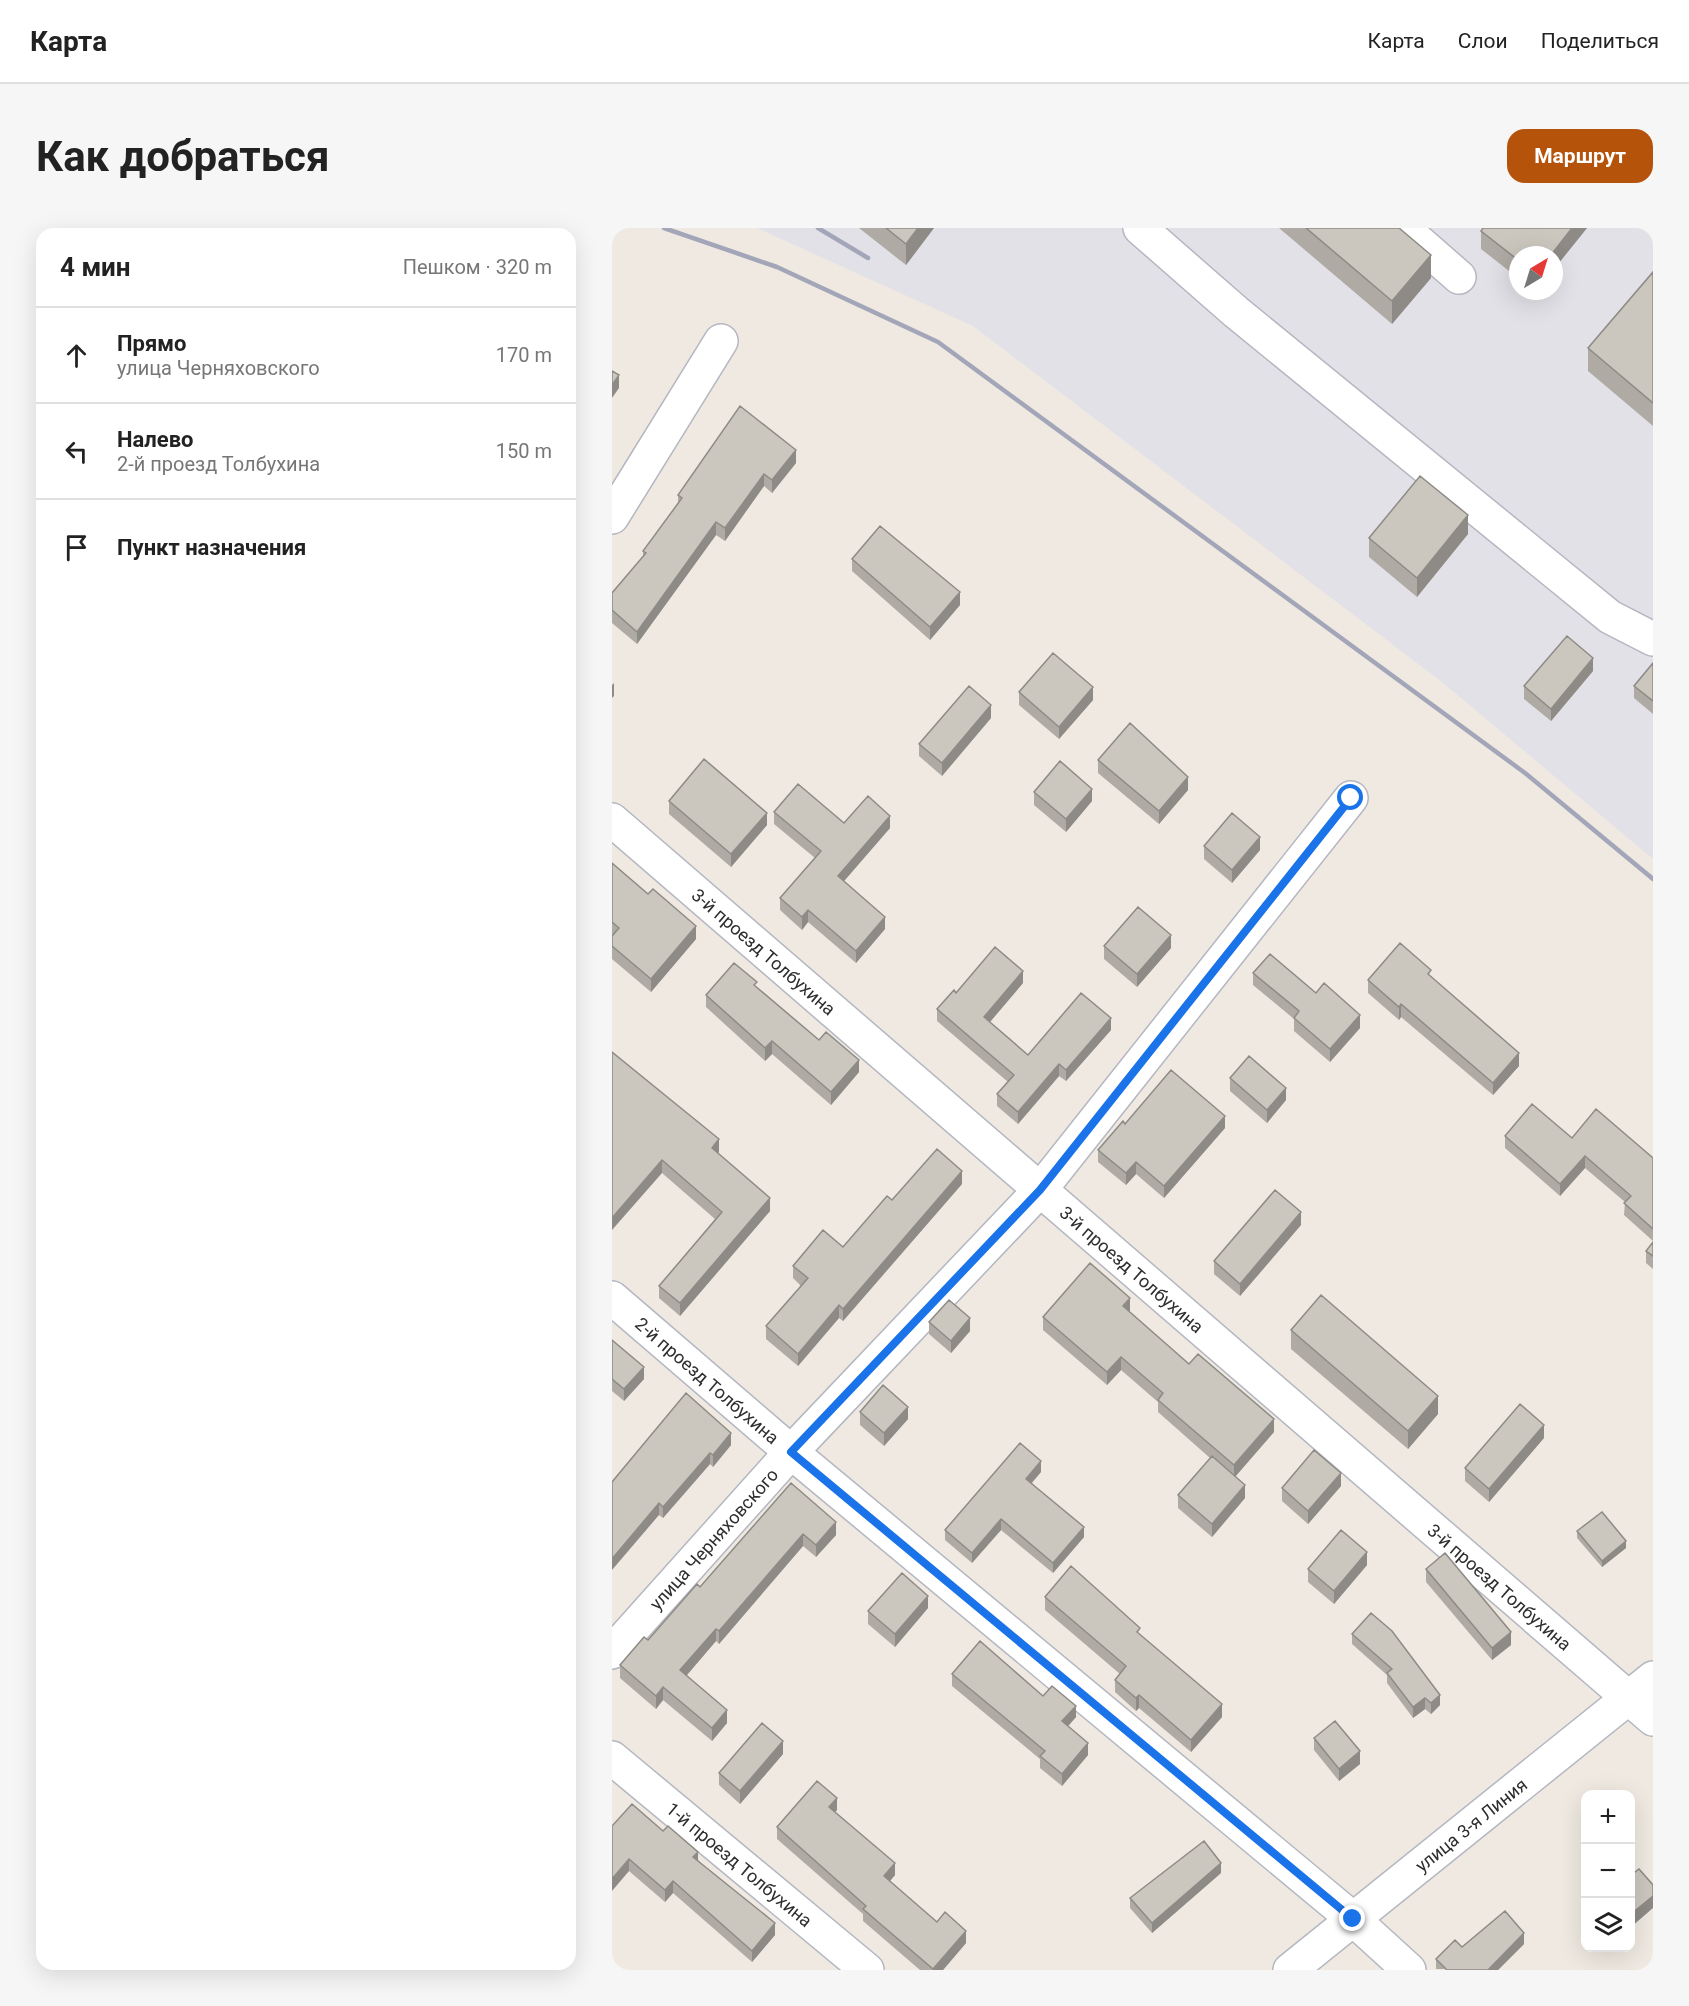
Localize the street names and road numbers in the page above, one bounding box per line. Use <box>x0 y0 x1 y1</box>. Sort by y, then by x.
street label: 3-й проезд Толбухина <box>688 884 840 1019</box>
street label: 3-й проезд Толбухина <box>1056 1201 1208 1337</box>
street label: 2-й проезд Толбухина <box>631 1313 784 1448</box>
street label: улица Черняховского <box>645 1464 782 1614</box>
street label: 3-й проезд Толбухина <box>1424 1519 1576 1654</box>
street label: улица 3-я Линия <box>1411 1773 1531 1876</box>
street label: 1-й проезд Толбухина <box>663 1798 817 1931</box>

